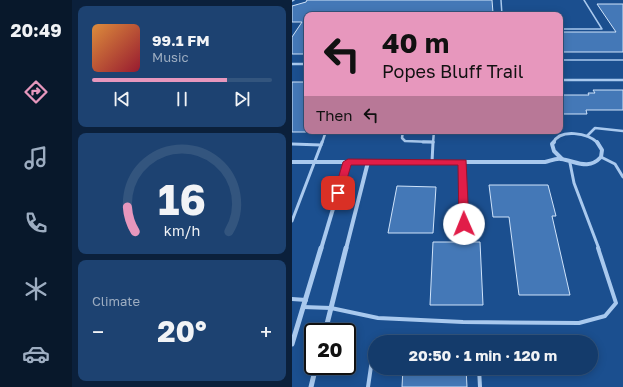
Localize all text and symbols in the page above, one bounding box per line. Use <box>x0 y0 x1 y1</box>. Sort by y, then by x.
text: 20:49 <box>10 19 62 41</box>
text: 40 m <box>382 26 449 59</box>
icon: left <box>316 28 368 80</box>
text: 99.1 FM <box>152 31 210 49</box>
text: Music <box>152 49 189 65</box>
text: Popes Bluff Trail <box>382 60 524 82</box>
icon: directions <box>22 78 50 106</box>
icon: previous <box>111 88 133 110</box>
icon: pause <box>171 88 193 110</box>
icon: next <box>231 88 253 110</box>
icon: left <box>360 104 382 126</box>
text: Then <box>316 106 352 124</box>
icon: music <box>22 144 50 172</box>
text: 16 <box>158 173 206 223</box>
pin <box>321 176 355 210</box>
icon: arrive <box>327 182 349 204</box>
position arrow <box>443 203 485 245</box>
icon: phone <box>22 209 50 237</box>
text: km/h <box>164 221 200 238</box>
icon: climate <box>22 275 50 303</box>
text: Climate <box>92 293 140 309</box>
text: 20° <box>157 313 207 349</box>
text: − <box>92 318 104 345</box>
text: + <box>260 318 272 345</box>
speed limit sign: 20 <box>304 323 356 375</box>
icon: car <box>22 340 50 368</box>
text: 20:50 · 1 min · 120 m <box>409 346 557 364</box>

